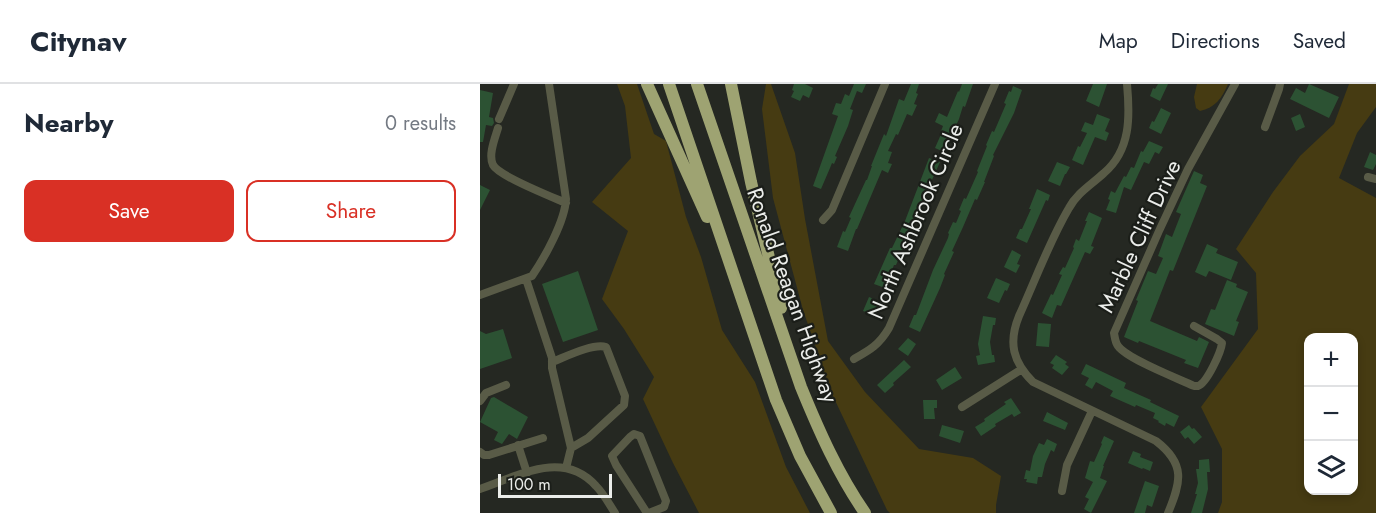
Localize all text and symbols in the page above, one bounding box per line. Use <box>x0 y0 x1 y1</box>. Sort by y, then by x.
text: Citynav <box>30 21 127 62</box>
text: Map <box>1099 26 1138 56</box>
text: Directions <box>1171 26 1260 56</box>
text: Saved <box>1293 26 1346 56</box>
text: Nearby <box>24 104 113 142</box>
text: 0 results <box>385 109 456 138</box>
street label: North Ashbrook Circle <box>859 118 971 324</box>
street label: Marble Cliff Drive <box>1090 154 1188 318</box>
button: Save <box>24 180 234 242</box>
button: Share <box>246 180 456 242</box>
street label: Ronald Reagan Highway <box>739 183 847 407</box>
map controls <box>1304 333 1358 495</box>
button: + <box>1304 333 1358 387</box>
button: − <box>1304 387 1358 441</box>
button: layers <box>1304 441 1358 495</box>
scale bar <box>498 471 612 498</box>
text: 100 m <box>507 473 551 496</box>

